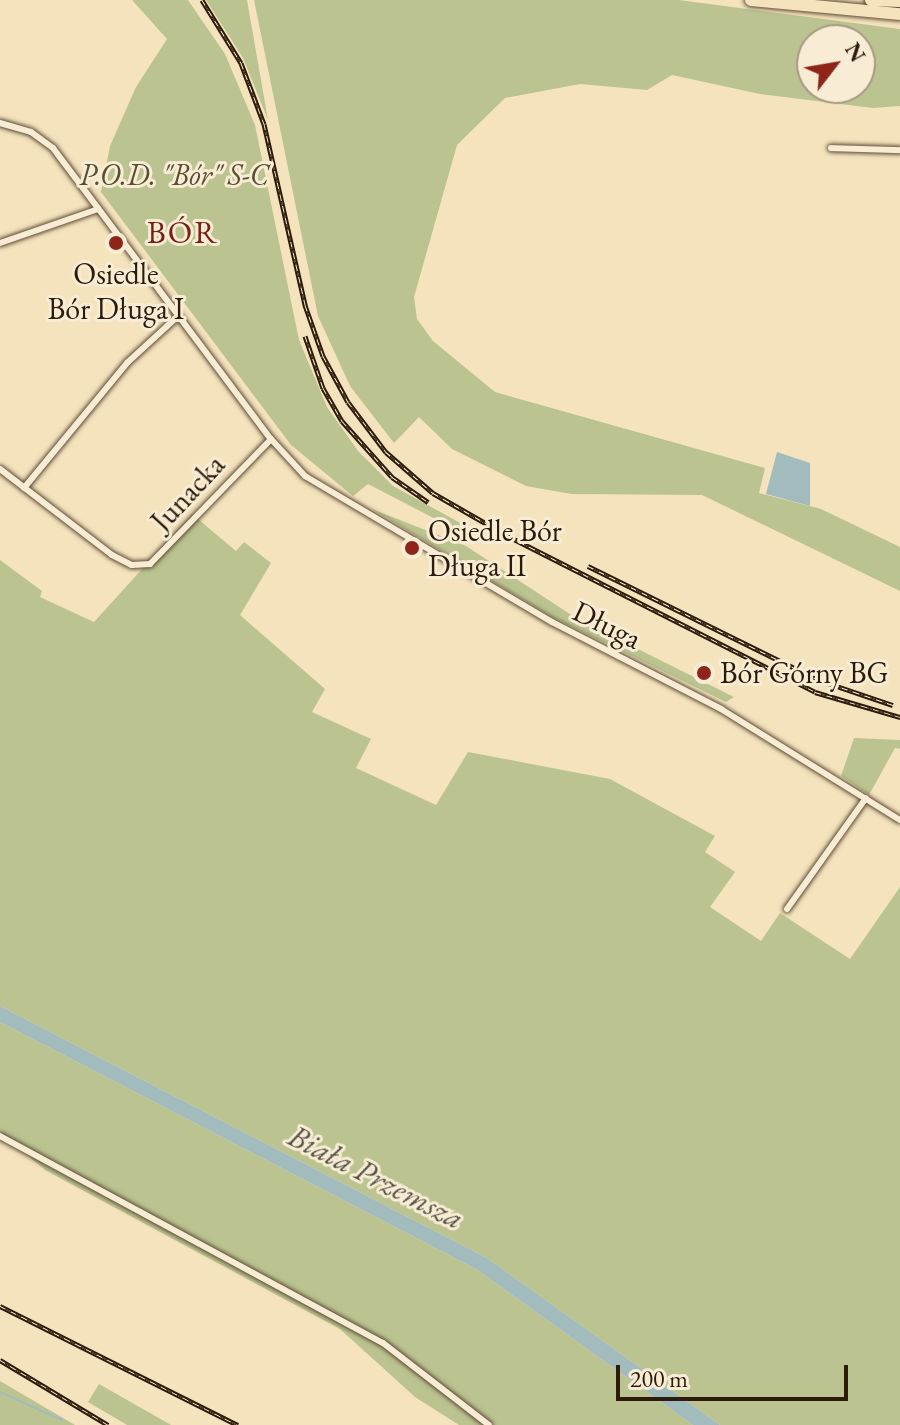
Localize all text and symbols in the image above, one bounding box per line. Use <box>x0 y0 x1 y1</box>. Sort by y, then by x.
north arrow <box>796 24 876 104</box>
text: N <box>838 37 872 68</box>
park label: P.O.D. "Bór" S-C <box>79 157 269 193</box>
district label: BÓR <box>147 213 219 251</box>
marker: Osiedle Bór Długa I <box>107 234 125 252</box>
place label: Osiedle Bór Długa I <box>48 256 184 326</box>
street label: Junacka <box>143 447 233 539</box>
place label: Osiedle Bór Długa II <box>428 513 562 584</box>
marker: Osiedle Bór Długa II <box>403 539 421 557</box>
street label: Długa <box>567 593 647 657</box>
place label: Bór Górny BG <box>720 655 888 691</box>
marker: Bór Górny BG <box>695 664 713 682</box>
water label: Biała Przemsza <box>282 1116 470 1238</box>
scale bar <box>620 1349 852 1399</box>
text: 200 m <box>630 1363 688 1394</box>

